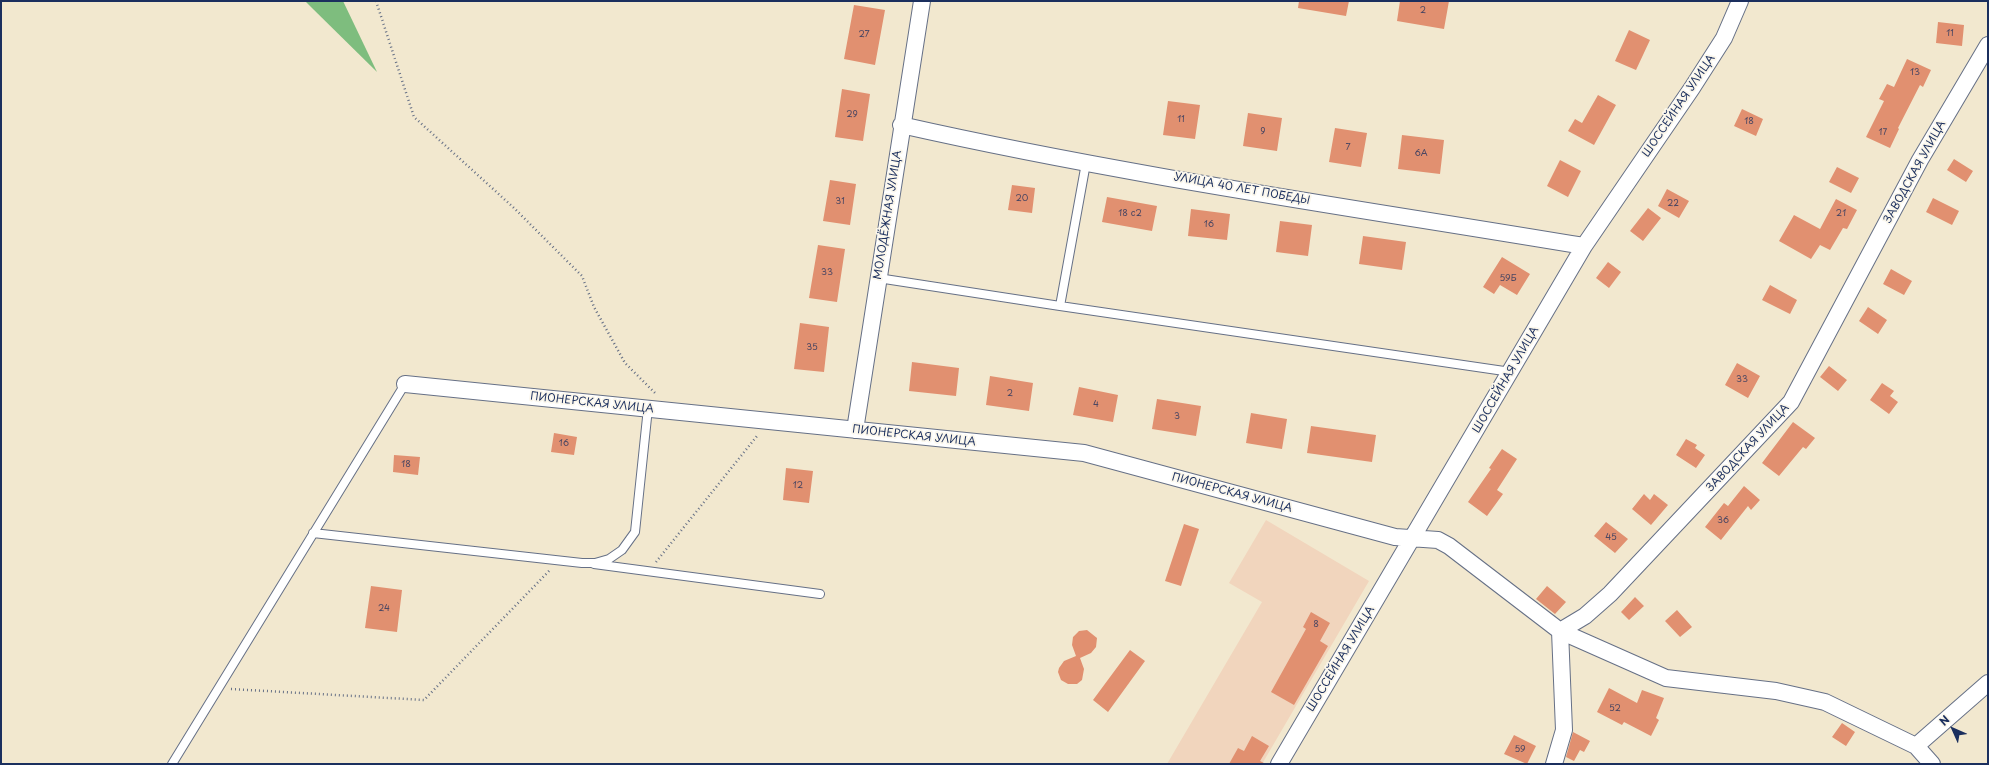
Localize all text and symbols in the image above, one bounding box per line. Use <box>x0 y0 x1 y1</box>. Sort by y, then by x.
house number: 2 <box>1420 6 1426 16</box>
house number: 11 <box>1946 29 1954 39</box>
house number: 27 <box>858 30 870 40</box>
street label: ШОССЕЙНАЯ УЛИЦА <box>1640 52 1718 160</box>
house number: 13 <box>1910 68 1920 78</box>
house number: 29 <box>846 110 858 120</box>
house number: 11 <box>1177 115 1185 125</box>
house number: 18 <box>1744 117 1754 127</box>
street label: ЗАВОДСКАЯ УЛИЦА <box>1881 119 1949 225</box>
house number: 9 <box>1260 127 1266 137</box>
house number: 17 <box>1879 128 1887 138</box>
house number: 7 <box>1345 143 1351 153</box>
house number: 6А <box>1414 149 1428 159</box>
street label: МОЛОДЁЖНАЯ УЛИЦА <box>871 150 905 280</box>
street label: УЛИЦА 40 ЛЕТ ПОБЕДЫ <box>1173 170 1311 208</box>
house number: 20 <box>1016 194 1028 204</box>
house number: 31 <box>835 197 845 207</box>
house number: 22 <box>1667 199 1679 209</box>
house number: 18 с2 <box>1118 209 1142 219</box>
house number: 21 <box>1836 209 1846 219</box>
house number: 16 <box>1204 220 1214 230</box>
house number: 33 <box>821 268 833 278</box>
house number: 59Б <box>1499 274 1517 284</box>
street label: ШОССЕЙНАЯ УЛИЦА <box>1470 324 1542 436</box>
house number: 35 <box>806 343 818 353</box>
house number: 33 <box>1736 375 1748 385</box>
house number: 2 <box>1007 389 1013 399</box>
street label: ПИОНЕРСКАЯ УЛИЦА <box>530 390 654 416</box>
house number: 4 <box>1093 400 1099 410</box>
street label: ЗАВОДСКАЯ УЛИЦА <box>1704 401 1792 495</box>
house number: 3 <box>1174 412 1180 422</box>
street label: ПИОНЕРСКАЯ УЛИЦА <box>852 423 976 449</box>
house number: 16 <box>559 439 569 449</box>
house number: 18 <box>401 460 411 470</box>
street label: ПИОНЕРСКАЯ УЛИЦА <box>1170 471 1294 515</box>
house number: 12 <box>793 481 803 491</box>
house number: 36 <box>1717 516 1729 526</box>
house number: 45 <box>1605 533 1617 543</box>
house number: 24 <box>378 604 390 614</box>
street label: ШОССЕЙНАЯ УЛИЦА <box>1304 604 1378 714</box>
house number: 8 <box>1313 620 1319 630</box>
house number: 52 <box>1609 704 1621 714</box>
north arrow <box>1933 709 1973 749</box>
text: N <box>1935 711 1953 729</box>
house number: 59 <box>1514 745 1526 755</box>

